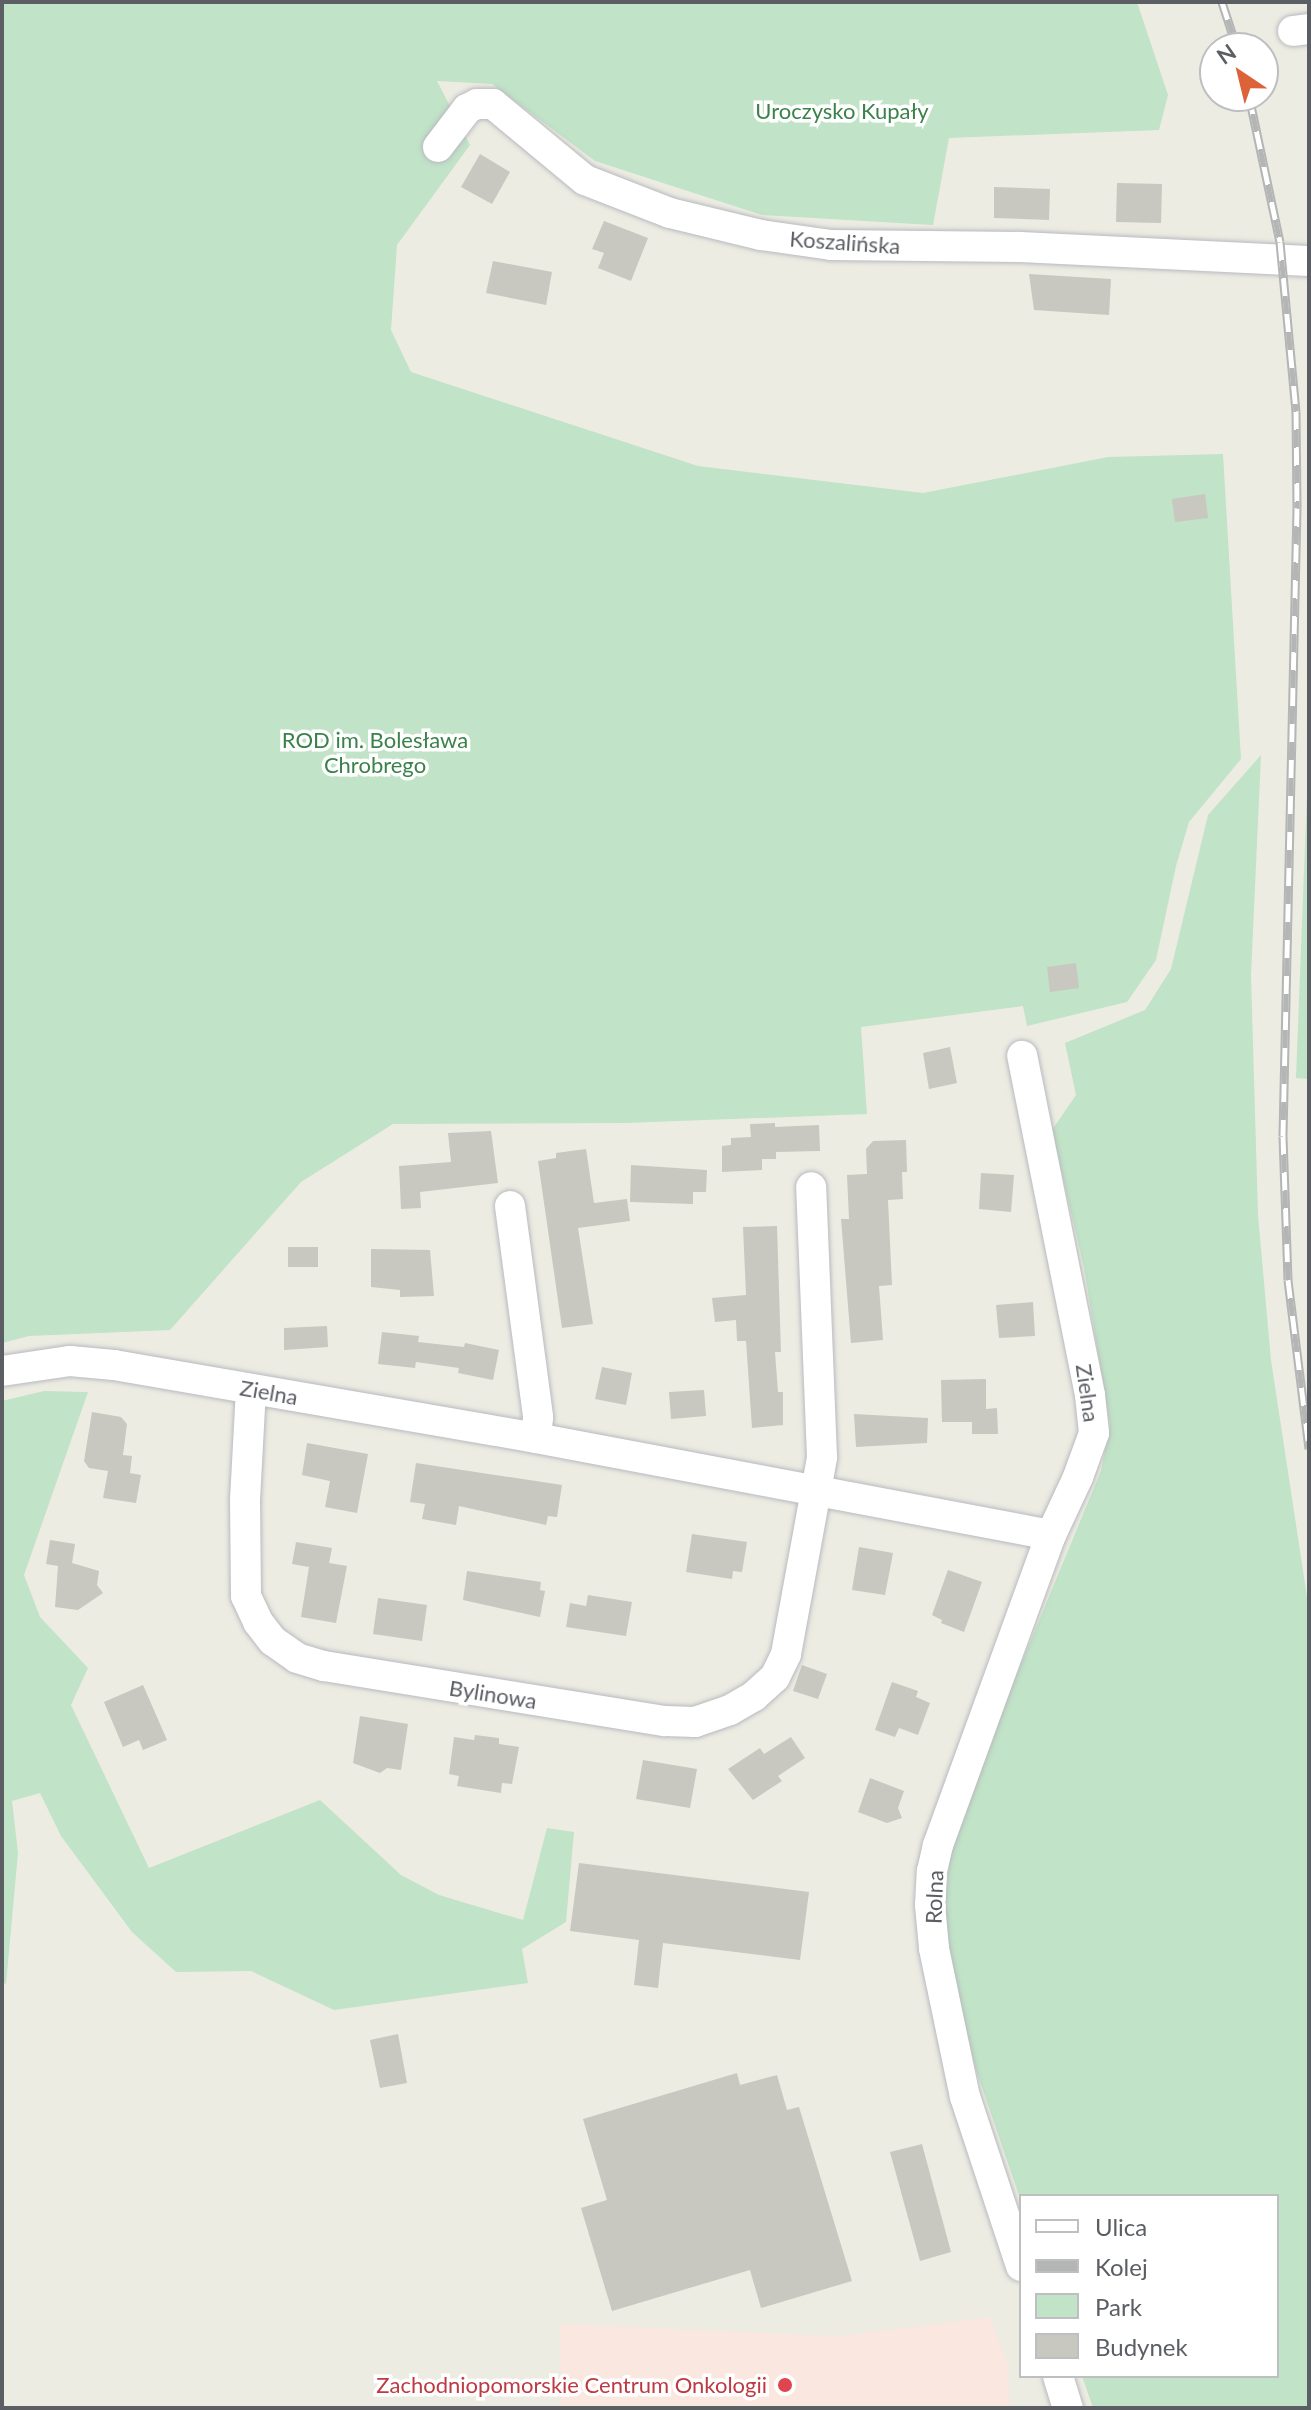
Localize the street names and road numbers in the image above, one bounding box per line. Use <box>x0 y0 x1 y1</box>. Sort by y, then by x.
street label: Koszalińska <box>789 225 901 259</box>
street label: Zielna <box>1071 1362 1105 1424</box>
street label: Zielna <box>238 1374 300 1410</box>
street label: Bylinowa <box>447 1674 539 1714</box>
street label: Rolna <box>920 1870 948 1924</box>

